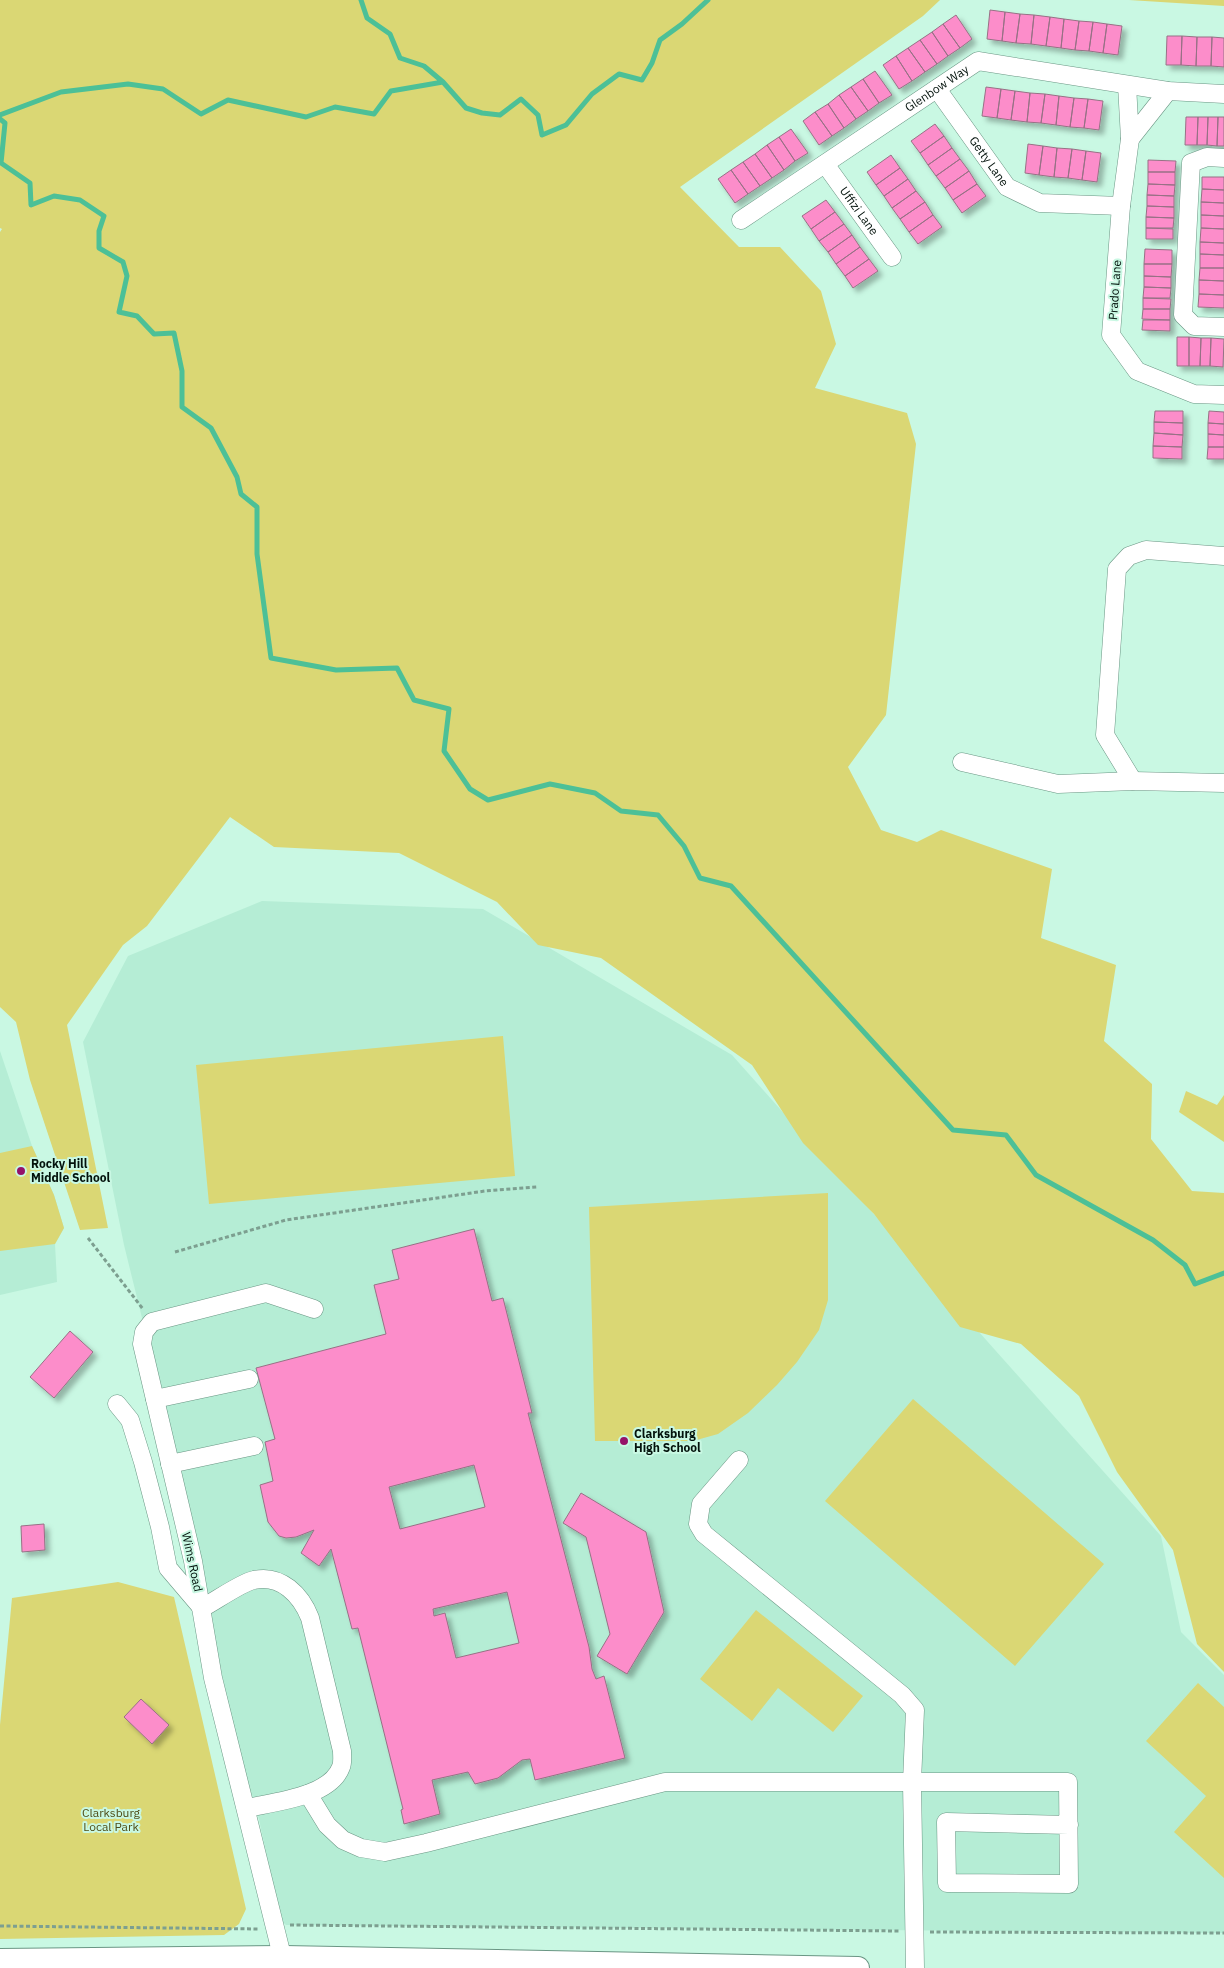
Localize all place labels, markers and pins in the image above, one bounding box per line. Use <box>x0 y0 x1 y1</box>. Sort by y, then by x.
place label: Rocky Hill Middle School <box>31 1156 110 1185</box>
marker: Rocky Hill Middle School <box>15 1165 27 1177</box>
place label: Clarksburg High School <box>634 1426 701 1455</box>
marker: Clarksburg High School <box>618 1435 630 1447</box>

